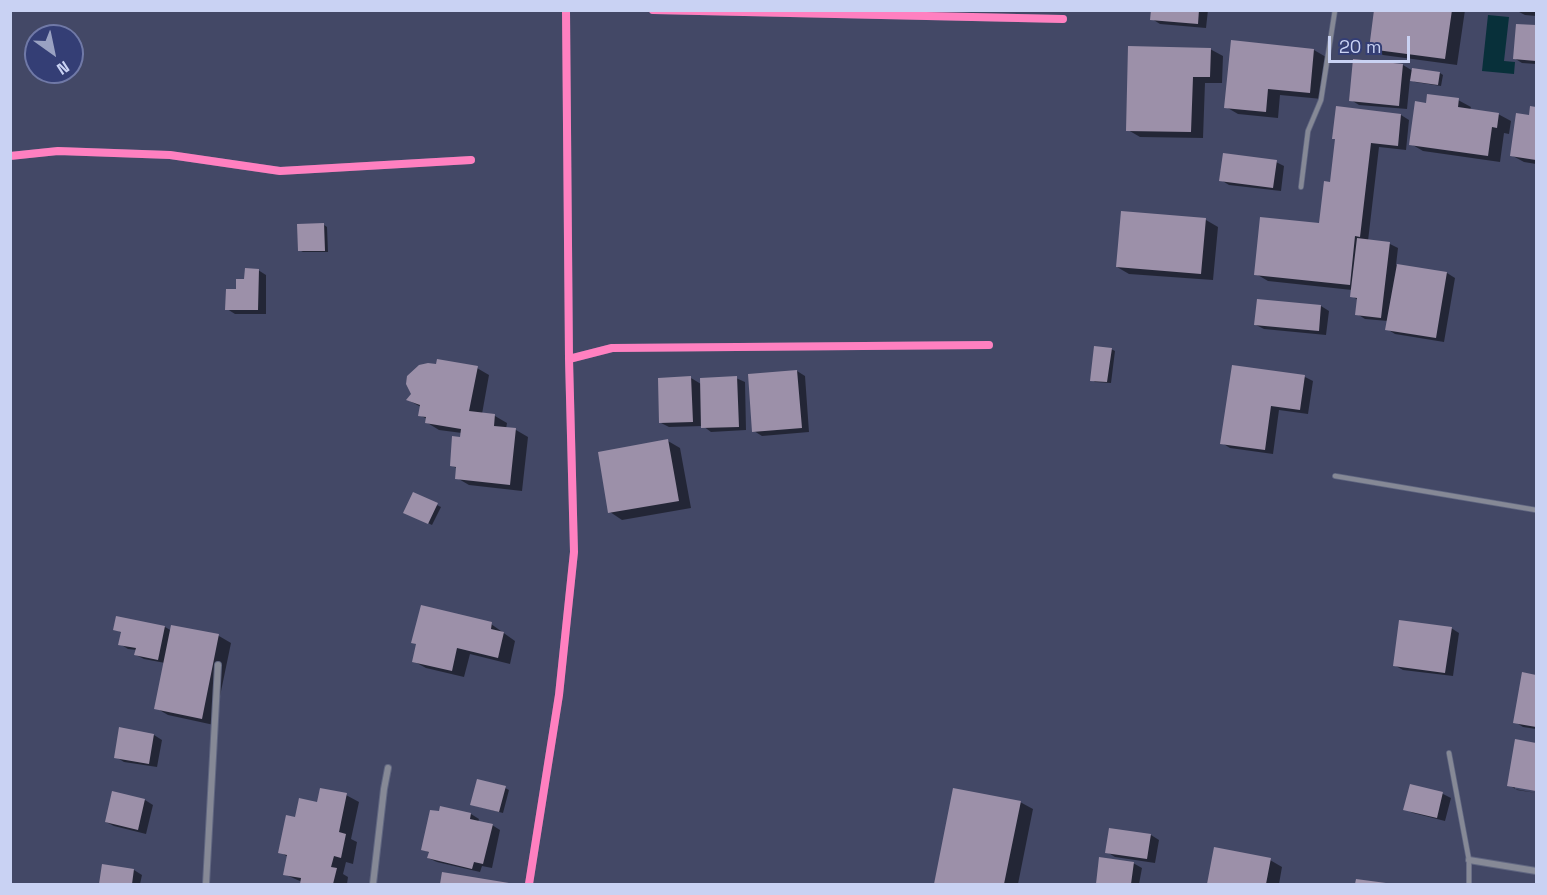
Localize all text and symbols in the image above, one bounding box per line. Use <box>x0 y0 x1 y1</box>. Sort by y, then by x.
north arrow <box>24 24 84 84</box>
scale bar <box>1331 24 1414 62</box>
text: 20 m <box>1339 35 1382 58</box>
text: N <box>53 56 73 80</box>

